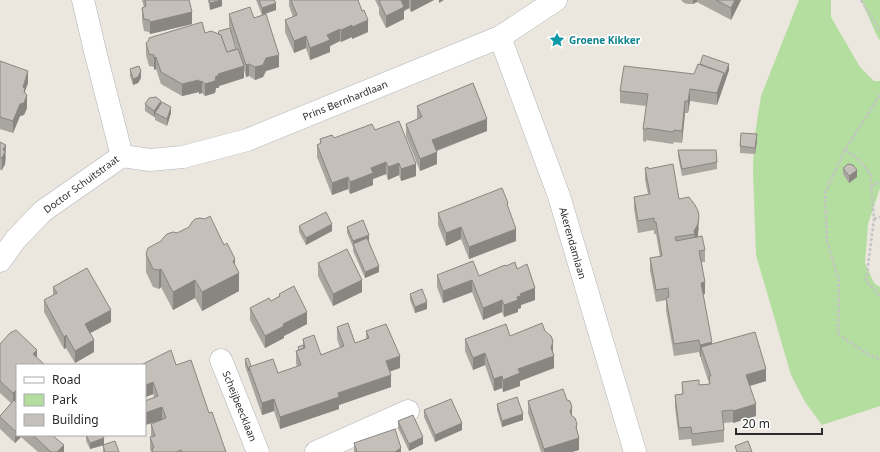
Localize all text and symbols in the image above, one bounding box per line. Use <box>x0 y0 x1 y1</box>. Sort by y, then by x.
place icon: Groene Kikker <box>548 31 566 49</box>
place label: Groene Kikker <box>569 33 641 47</box>
street label: Prins Bernhardlaan <box>300 77 390 123</box>
street label: Doctor Schuitstraat <box>40 152 122 216</box>
street label: Akerendamlaan <box>556 205 590 281</box>
legend <box>16 364 146 436</box>
street label: Scheijbeecklaan <box>219 369 261 443</box>
text: Road <box>52 371 81 388</box>
text: Park <box>52 391 78 408</box>
scale bar <box>736 410 822 436</box>
text: Building <box>52 411 99 428</box>
text: 20 m <box>742 415 770 432</box>

